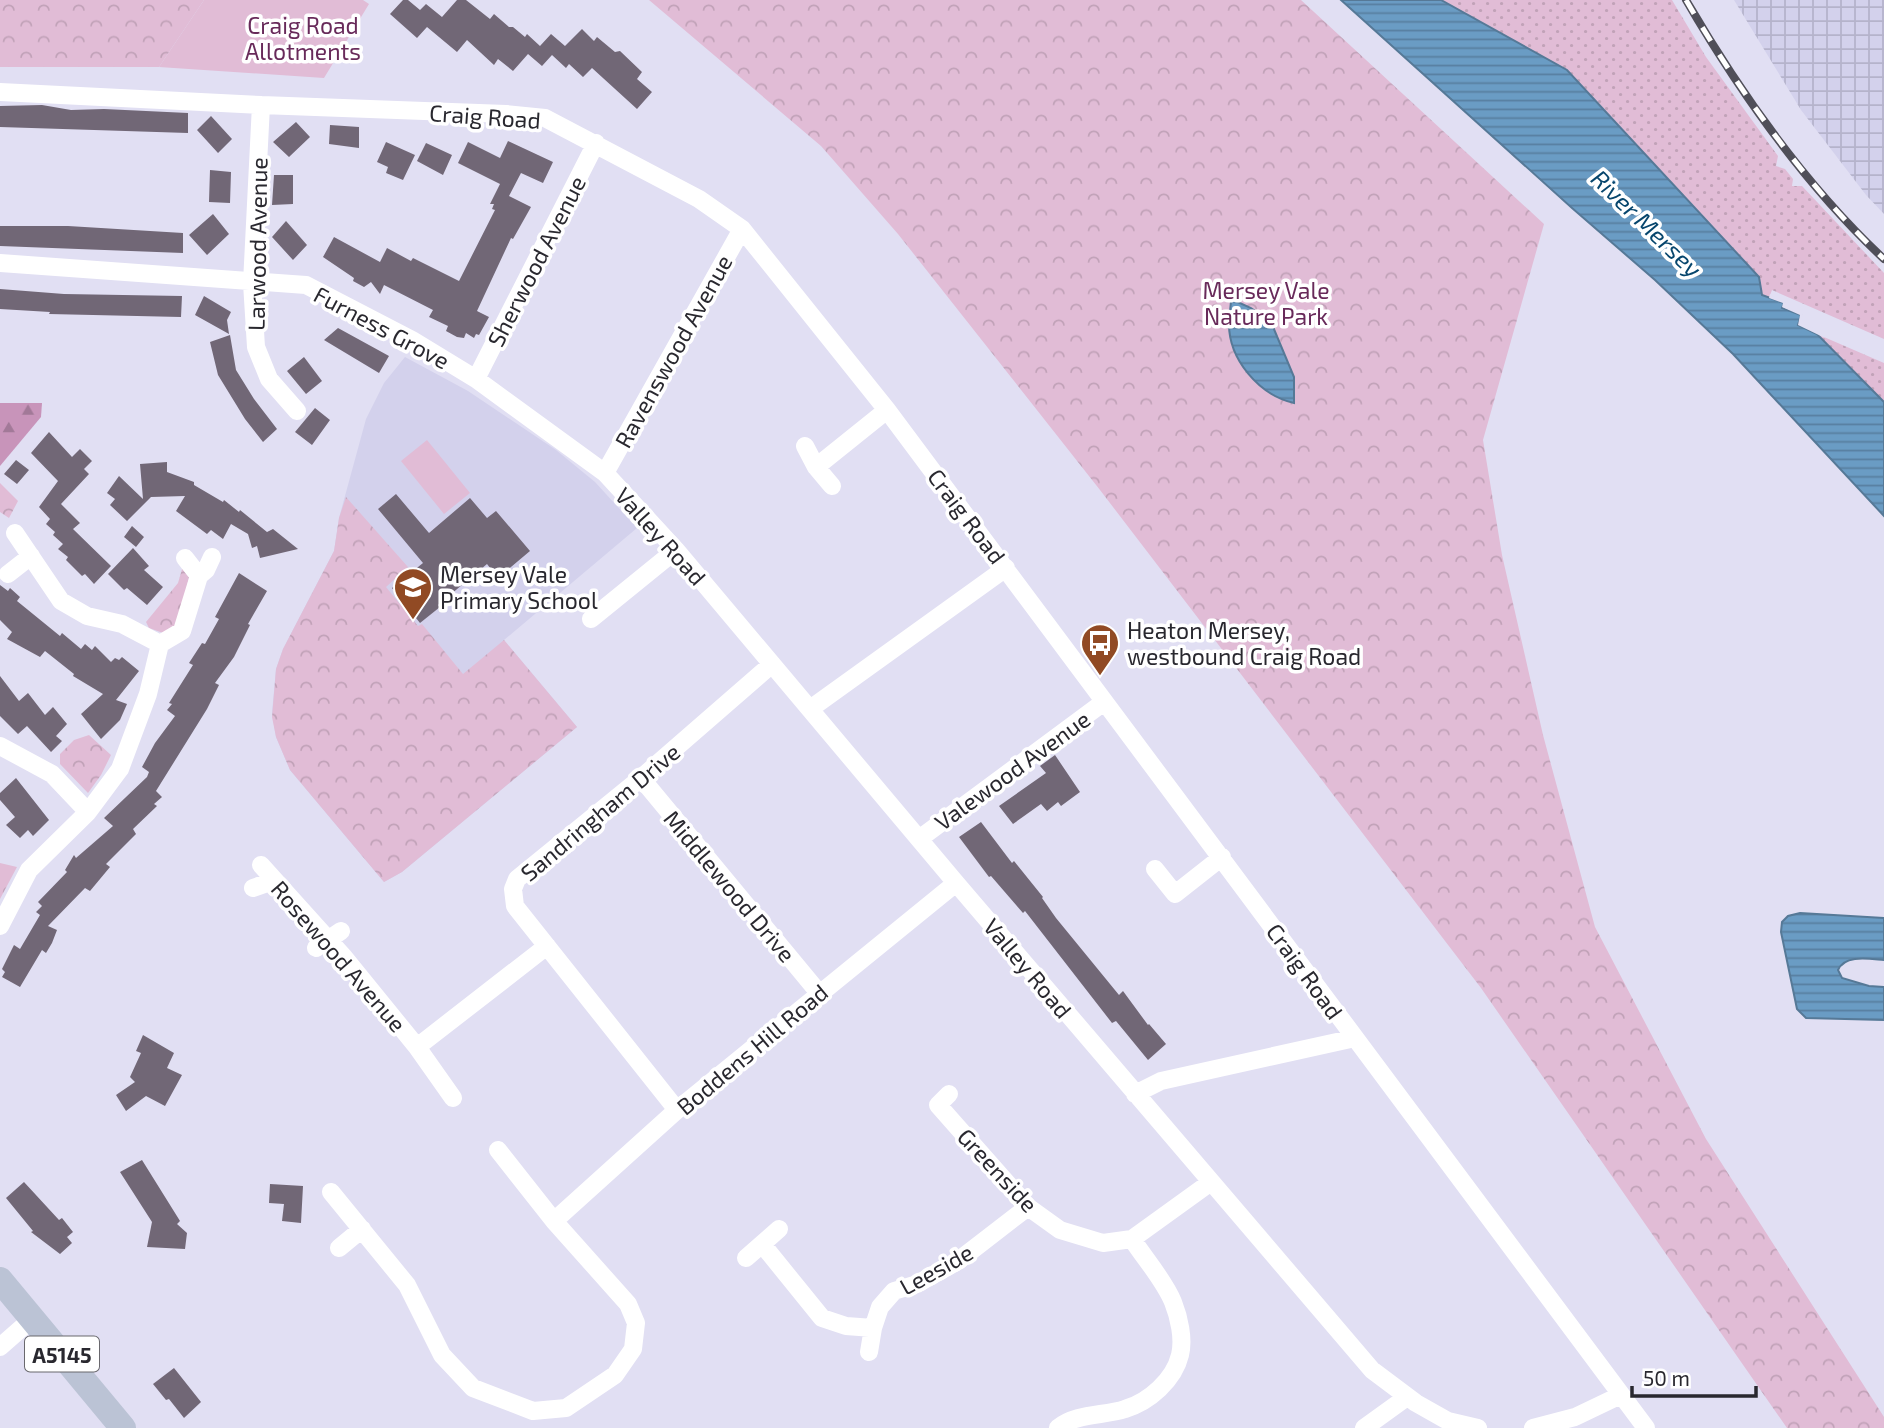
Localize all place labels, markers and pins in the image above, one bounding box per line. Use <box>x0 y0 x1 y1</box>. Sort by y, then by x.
place label: Mersey Vale Primary School <box>440 560 598 614</box>
school or university icon: Mersey Vale Primary School <box>392 566 434 621</box>
place label: Heaton Mersey, westbound Craig Road <box>1127 616 1361 670</box>
bus stop icon: Heaton Mersey, westbound Craig Road <box>1079 622 1121 677</box>

